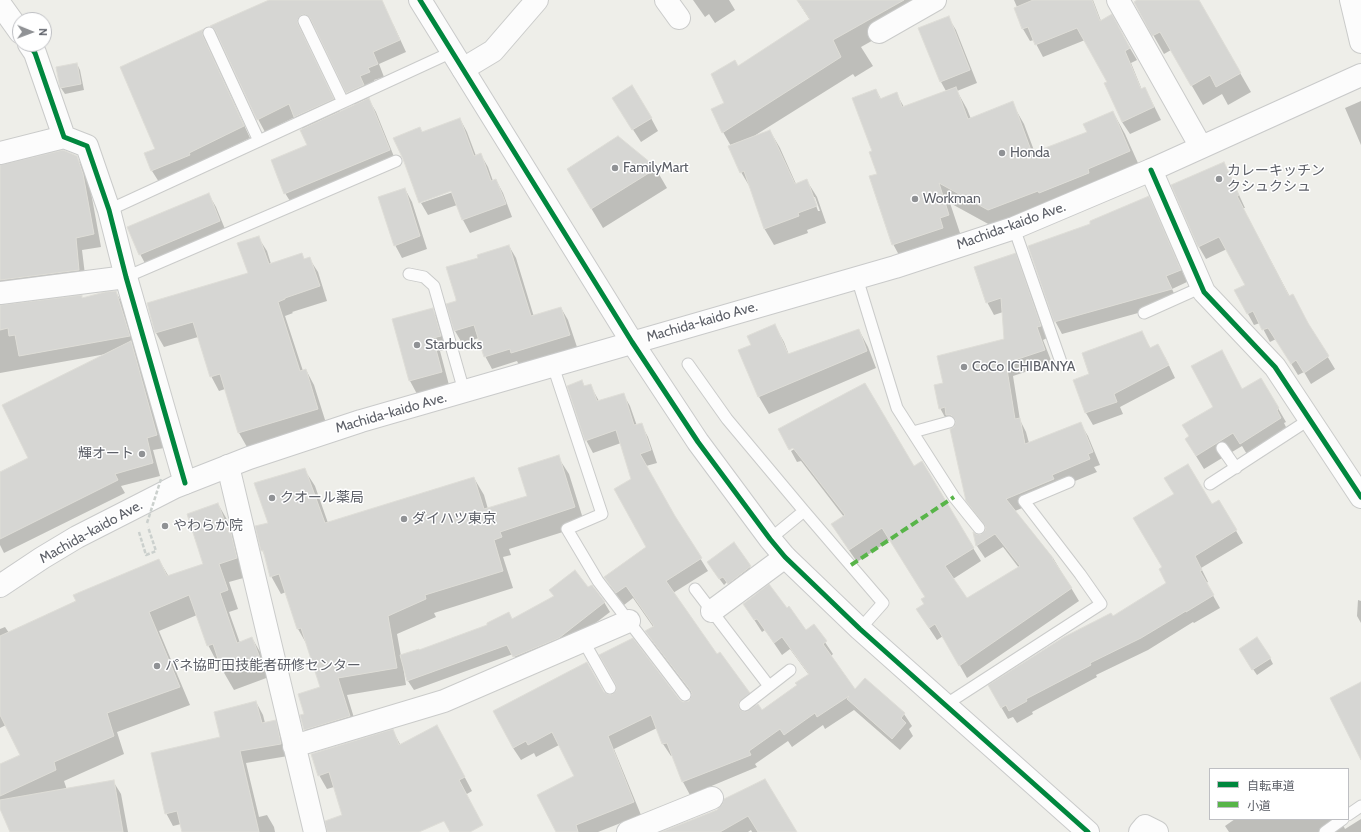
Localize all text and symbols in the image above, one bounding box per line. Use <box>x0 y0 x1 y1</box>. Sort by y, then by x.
north arrow <box>12 12 52 52</box>
text: N <box>36 28 50 36</box>
place label: Honda <box>1010 145 1050 161</box>
marker: Honda <box>997 148 1007 158</box>
place label: FamilyMart <box>623 160 689 176</box>
marker: FamilyMart <box>610 163 620 173</box>
place label: カレーキッチン クシュクシュ <box>1227 163 1325 196</box>
marker: カレーキッチン クシュクシュ <box>1214 174 1224 184</box>
place label: Workman <box>923 191 981 207</box>
marker: Workman <box>910 194 920 204</box>
street label: Machida-kaido Ave. <box>954 198 1068 254</box>
street label: Machida-kaido Ave. <box>644 298 760 346</box>
place label: Starbucks <box>425 337 482 353</box>
marker: Starbucks <box>412 340 422 350</box>
place label: CoCo ICHIBANYA <box>972 359 1075 375</box>
marker: CoCo ICHIBANYA <box>959 362 969 372</box>
street label: Machida-kaido Ave. <box>333 389 449 437</box>
place label: 輝オート <box>78 446 134 462</box>
marker: 輝オート <box>137 449 147 459</box>
place label: クオール薬局 <box>280 490 364 506</box>
marker: クオール薬局 <box>267 493 277 503</box>
street label: Machida-kaido Ave. <box>37 497 145 567</box>
place label: ダイハツ東京 <box>412 511 496 527</box>
marker: ダイハツ東京 <box>399 514 409 524</box>
place label: やわらか院 <box>173 518 243 534</box>
marker: やわらか院 <box>160 521 170 531</box>
place label: パネ協町田技能者研修センター <box>165 658 361 674</box>
marker: パネ協町田技能者研修センター <box>152 661 162 671</box>
legend <box>1209 768 1349 820</box>
text: 自転車道 <box>1247 778 1295 793</box>
text: 小道 <box>1247 798 1271 813</box>

